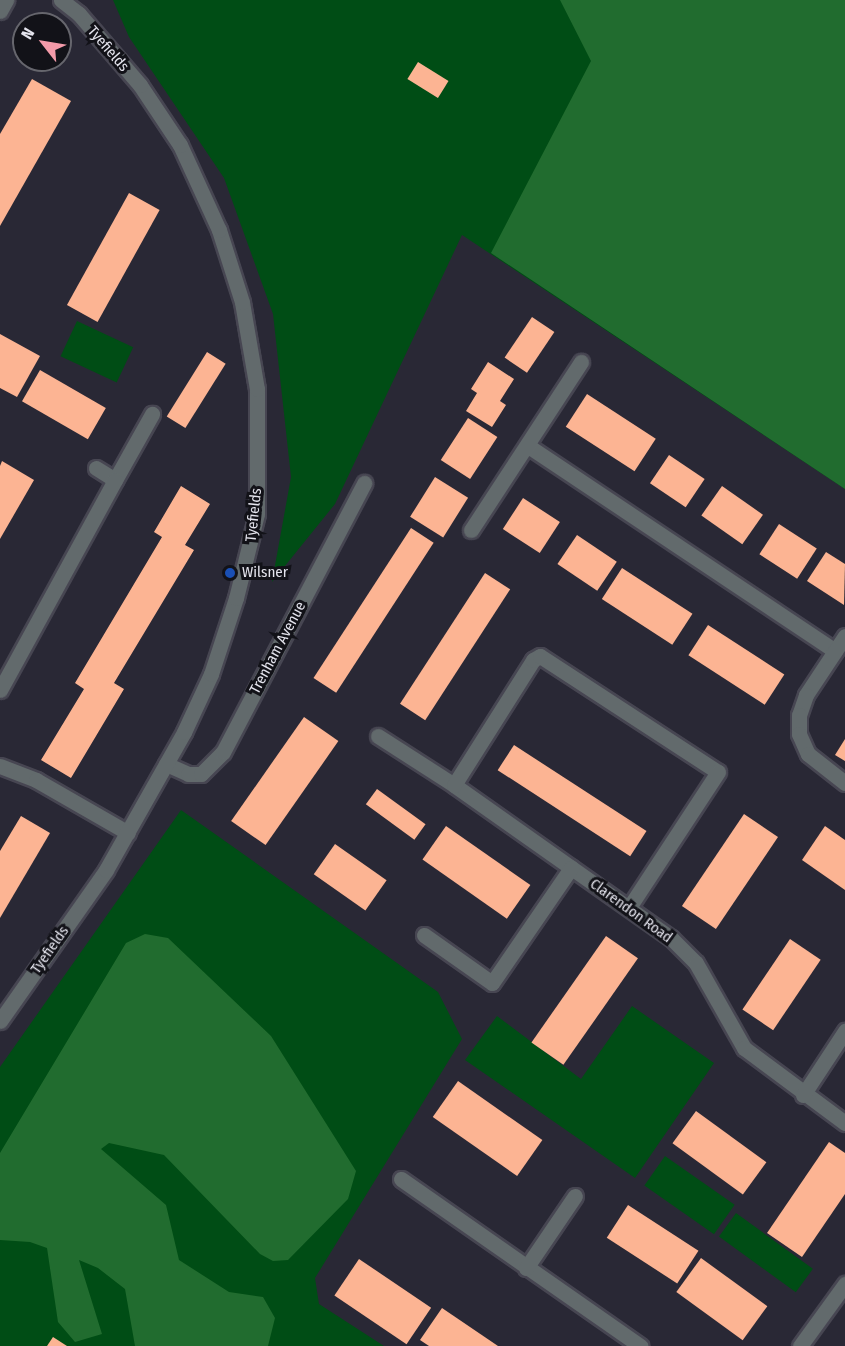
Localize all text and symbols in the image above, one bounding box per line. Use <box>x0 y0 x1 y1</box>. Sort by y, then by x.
north arrow <box>12 12 72 72</box>
street label: Tyefields <box>84 23 132 75</box>
text: N <box>17 24 38 43</box>
street label: Tyefields <box>242 487 266 543</box>
place label: Wilsner <box>242 564 288 582</box>
marker: Wilsner <box>223 566 237 580</box>
street label: Trenham Avenue <box>246 599 310 697</box>
street label: Clarendon Road <box>586 875 676 947</box>
street label: Tyefields <box>27 923 73 977</box>

